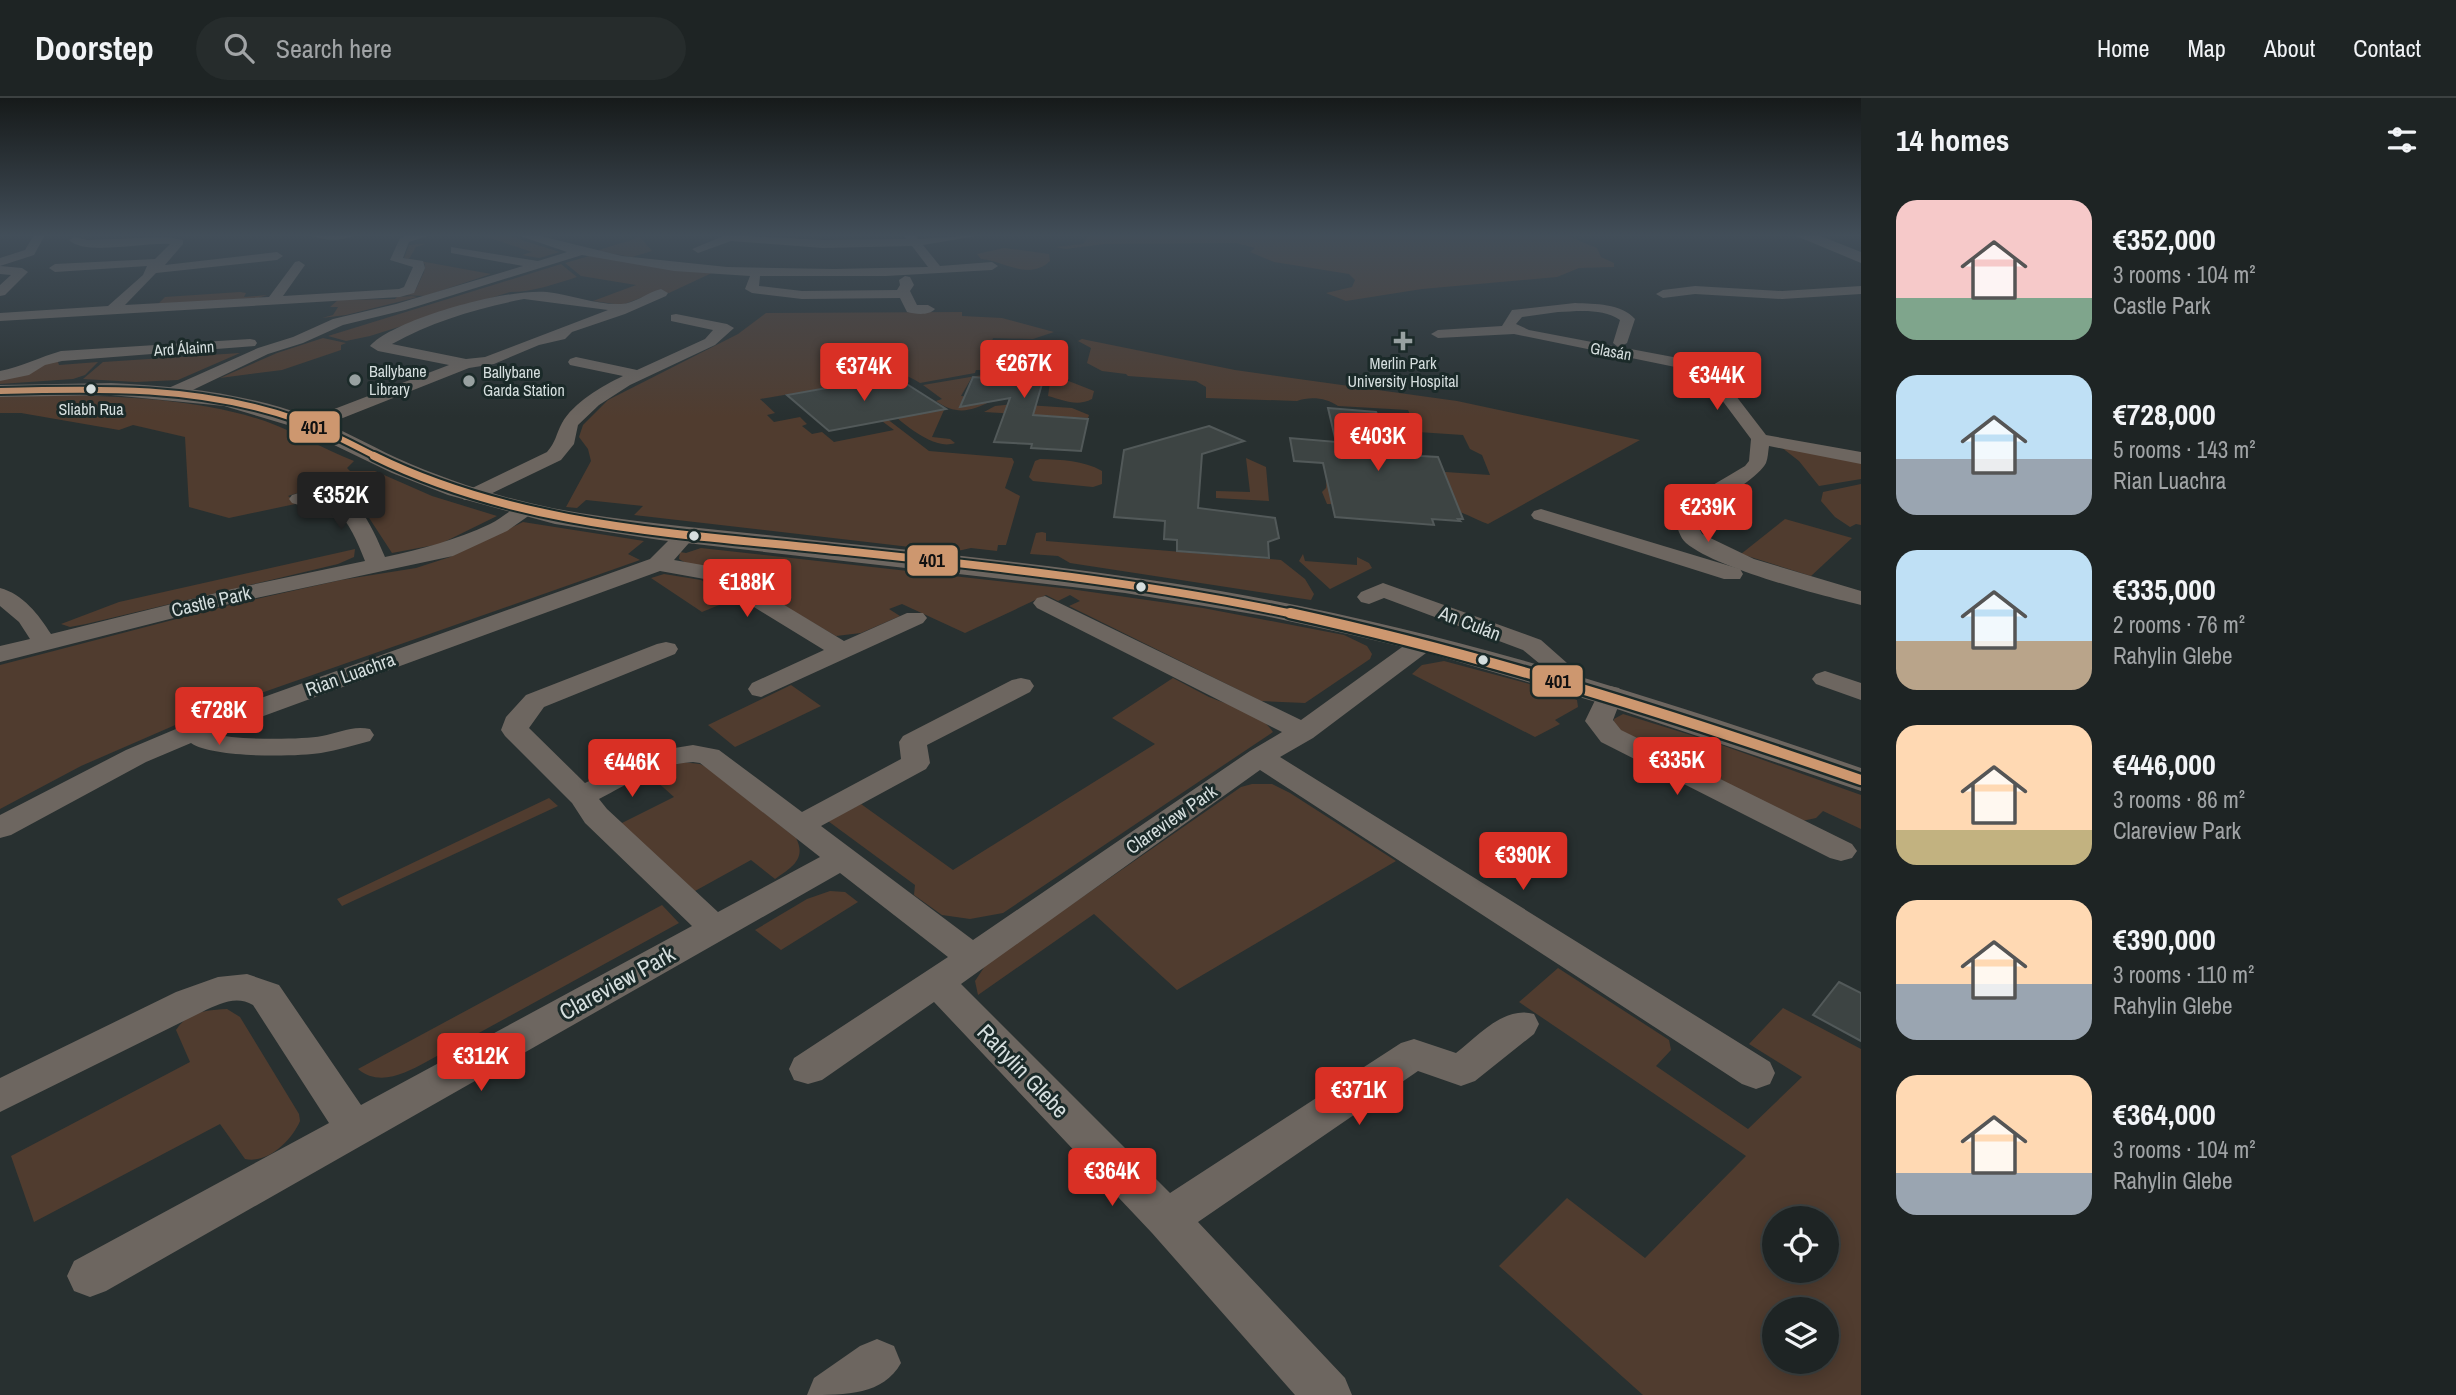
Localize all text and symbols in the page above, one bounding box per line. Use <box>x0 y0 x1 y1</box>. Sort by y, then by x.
search box <box>196 17 686 80</box>
text: Doorstep <box>35 26 154 70</box>
icon: search <box>220 29 258 67</box>
text: Search here <box>276 31 392 66</box>
text: Home <box>2097 32 2149 64</box>
text: Map <box>2187 32 2226 64</box>
text: About <box>2264 32 2315 64</box>
text: Contact <box>2353 32 2421 64</box>
text: 14 homes <box>1896 120 2010 160</box>
icon: filters <box>2383 121 2421 159</box>
text: €352,000 <box>2113 219 2216 259</box>
icon: home <box>1952 228 2036 312</box>
text: 3 rooms · 104 m² <box>2113 259 2256 290</box>
text: Castle Park <box>2113 290 2210 321</box>
marker: Merlin Park University Hospital <box>1393 331 1413 351</box>
street label: Ard Álainn <box>152 335 215 361</box>
street label: Glasán <box>1589 337 1633 365</box>
pin: €267K <box>975 341 1073 400</box>
pin: €374K <box>815 344 913 403</box>
text: €267K <box>996 347 1052 378</box>
text: €374K <box>836 350 892 381</box>
place label: Merlin Park University Hospital <box>1348 352 1458 392</box>
pin: €344K <box>1668 352 1766 412</box>
text: €344K <box>1689 359 1745 390</box>
place label: Ballybane Library <box>369 360 427 400</box>
place label: Ballybane Garda Station <box>483 361 565 401</box>
marker: Ballybane Library <box>347 372 363 388</box>
marker: Ballybane Garda Station <box>461 373 477 389</box>
marker: Sliabh Rua <box>84 382 98 396</box>
text: €728,000 <box>2113 394 2216 434</box>
place label: Sliabh Rua <box>59 398 124 420</box>
icon: home <box>1952 403 2036 487</box>
line badge: 401 <box>288 410 341 444</box>
text: 401 <box>301 414 327 440</box>
pin: €403K <box>1329 414 1427 473</box>
text: €403K <box>1350 420 1406 451</box>
text: 5 rooms · 143 m² <box>2113 434 2256 465</box>
text: Rian Luachra <box>2113 465 2226 496</box>
pin: €352K <box>292 472 390 532</box>
text: €352K <box>313 479 369 510</box>
pin: €239K <box>1659 484 1757 544</box>
text: €239K <box>1680 491 1736 522</box>
unlabelled marker <box>687 529 701 543</box>
line badge: 401 <box>906 544 959 577</box>
text: 401 <box>919 547 945 573</box>
pin: €188K <box>698 560 796 619</box>
text: €188K <box>719 566 775 597</box>
text: €335,000 <box>2113 569 2216 609</box>
icon: home <box>1952 578 2036 662</box>
street label: Castle Park <box>169 579 253 623</box>
unlabelled marker <box>1134 580 1148 594</box>
street label: An Culán <box>1434 599 1505 647</box>
text: 2 rooms · 76 m² <box>2113 609 2245 640</box>
text: Rahylin Glebe <box>2113 640 2233 671</box>
street label: Rian Luachra <box>302 646 399 702</box>
unlabelled marker <box>1476 653 1490 667</box>
line badge: 401 <box>1531 664 1584 698</box>
text: 401 <box>1545 668 1571 694</box>
pin: €728K <box>170 688 268 747</box>
text: €728K <box>191 694 247 725</box>
pin: €335K <box>1628 738 1726 797</box>
pin: €446K <box>583 740 681 799</box>
text: €335K <box>1649 744 1705 775</box>
text: €446,000 <box>2113 744 2216 784</box>
text: €446K <box>604 746 660 777</box>
icon: home <box>1952 753 2036 837</box>
street label: Clareview Park <box>1120 778 1222 860</box>
text: 3 rooms · 86 m² <box>2113 784 2245 815</box>
text: Clareview Park <box>2113 815 2241 846</box>
pin: €390K <box>1474 832 1572 892</box>
text: €390K <box>1495 839 1551 870</box>
text: €390,000 <box>2113 919 2216 959</box>
icon: home <box>1952 928 2036 1012</box>
street label: Clareview Park <box>553 938 681 1027</box>
text: 3 rooms · 110 m² <box>2113 959 2254 990</box>
text: Rahylin Glebe <box>2113 990 2233 1021</box>
street label: Rahylin Glebe <box>971 1017 1076 1124</box>
pin: €312K <box>432 1034 530 1093</box>
text: €312K <box>453 1040 509 1071</box>
pin: €371K <box>1310 1068 1408 1127</box>
text: €371K <box>1331 1074 1387 1105</box>
text: €364,000 <box>2113 1094 2216 1134</box>
icon: home <box>1952 1103 2036 1187</box>
text: 3 rooms · 104 m² <box>2113 1134 2256 1165</box>
pin: €364K <box>1063 1148 1161 1208</box>
text: €364K <box>1084 1155 1140 1186</box>
text: Rahylin Glebe <box>2113 1165 2233 1196</box>
map controls <box>1762 1206 1839 1374</box>
button: locate <box>1762 1206 1839 1283</box>
button: layers <box>1762 1297 1839 1374</box>

